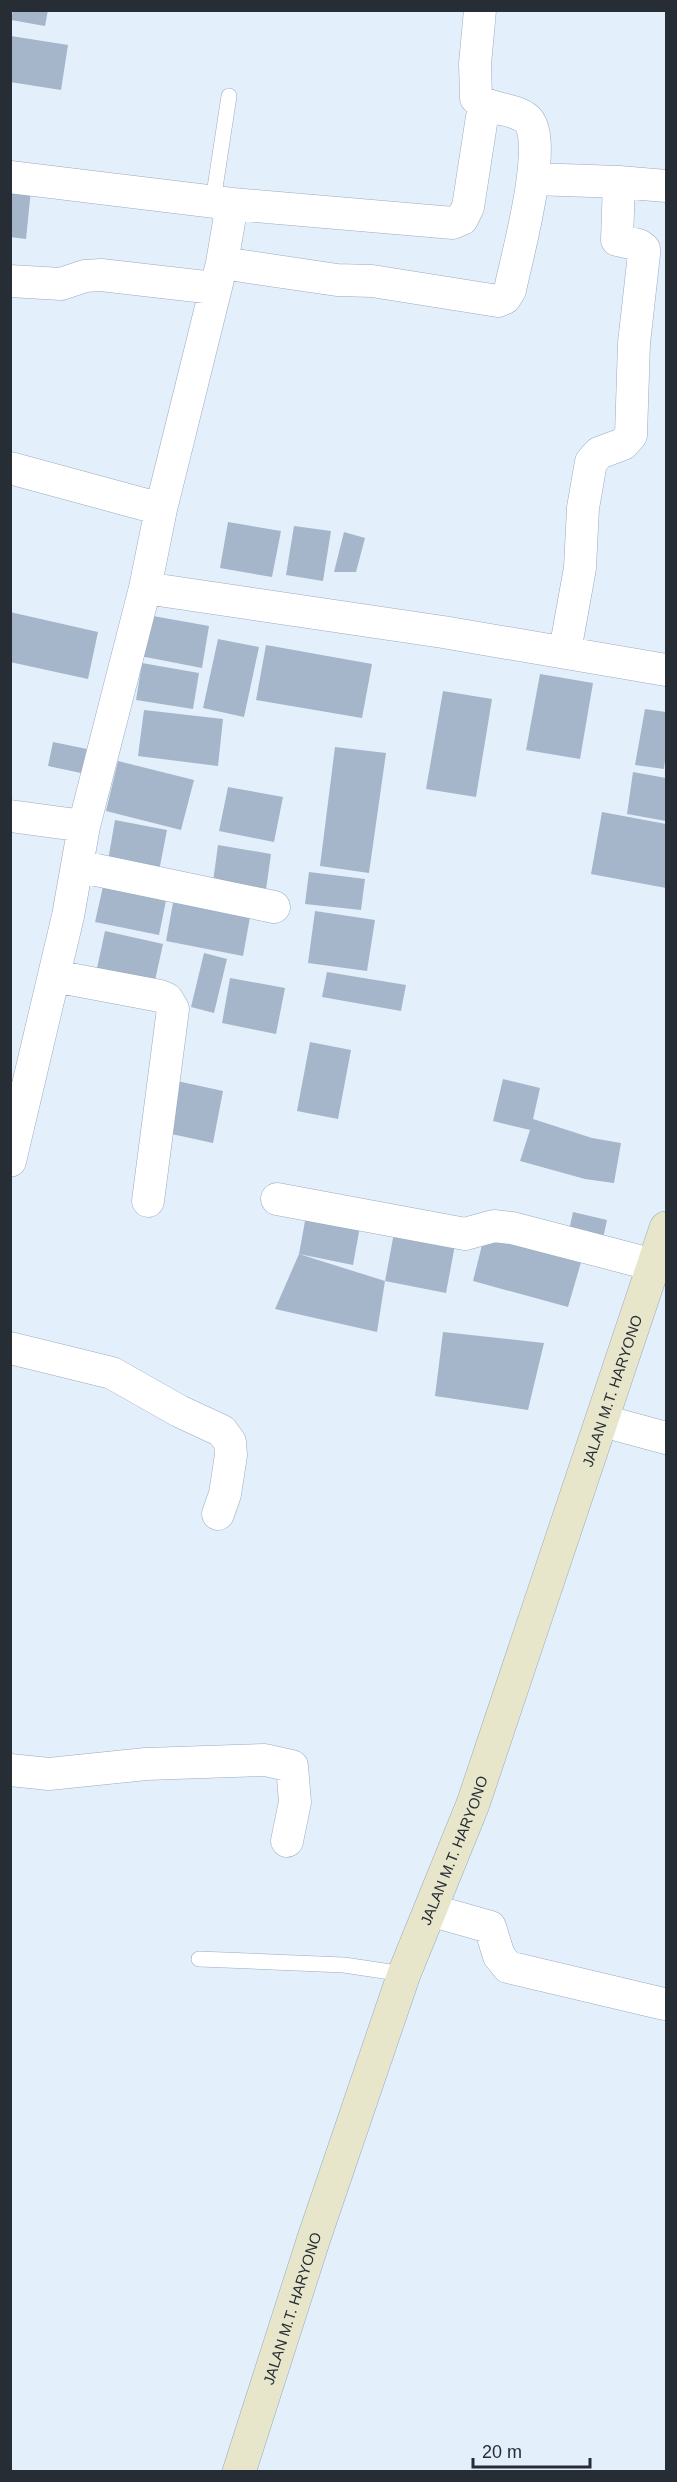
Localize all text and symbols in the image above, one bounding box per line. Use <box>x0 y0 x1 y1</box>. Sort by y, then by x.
street label: JALAN M.T. HARYONO <box>578 1313 645 1469</box>
street label: JALAN M.T. HARYONO <box>416 1773 490 1927</box>
street label: JALAN M.T. HARYONO <box>259 2230 324 2387</box>
scale bar <box>473 2431 590 2469</box>
text: 20 m <box>482 2442 522 2462</box>

